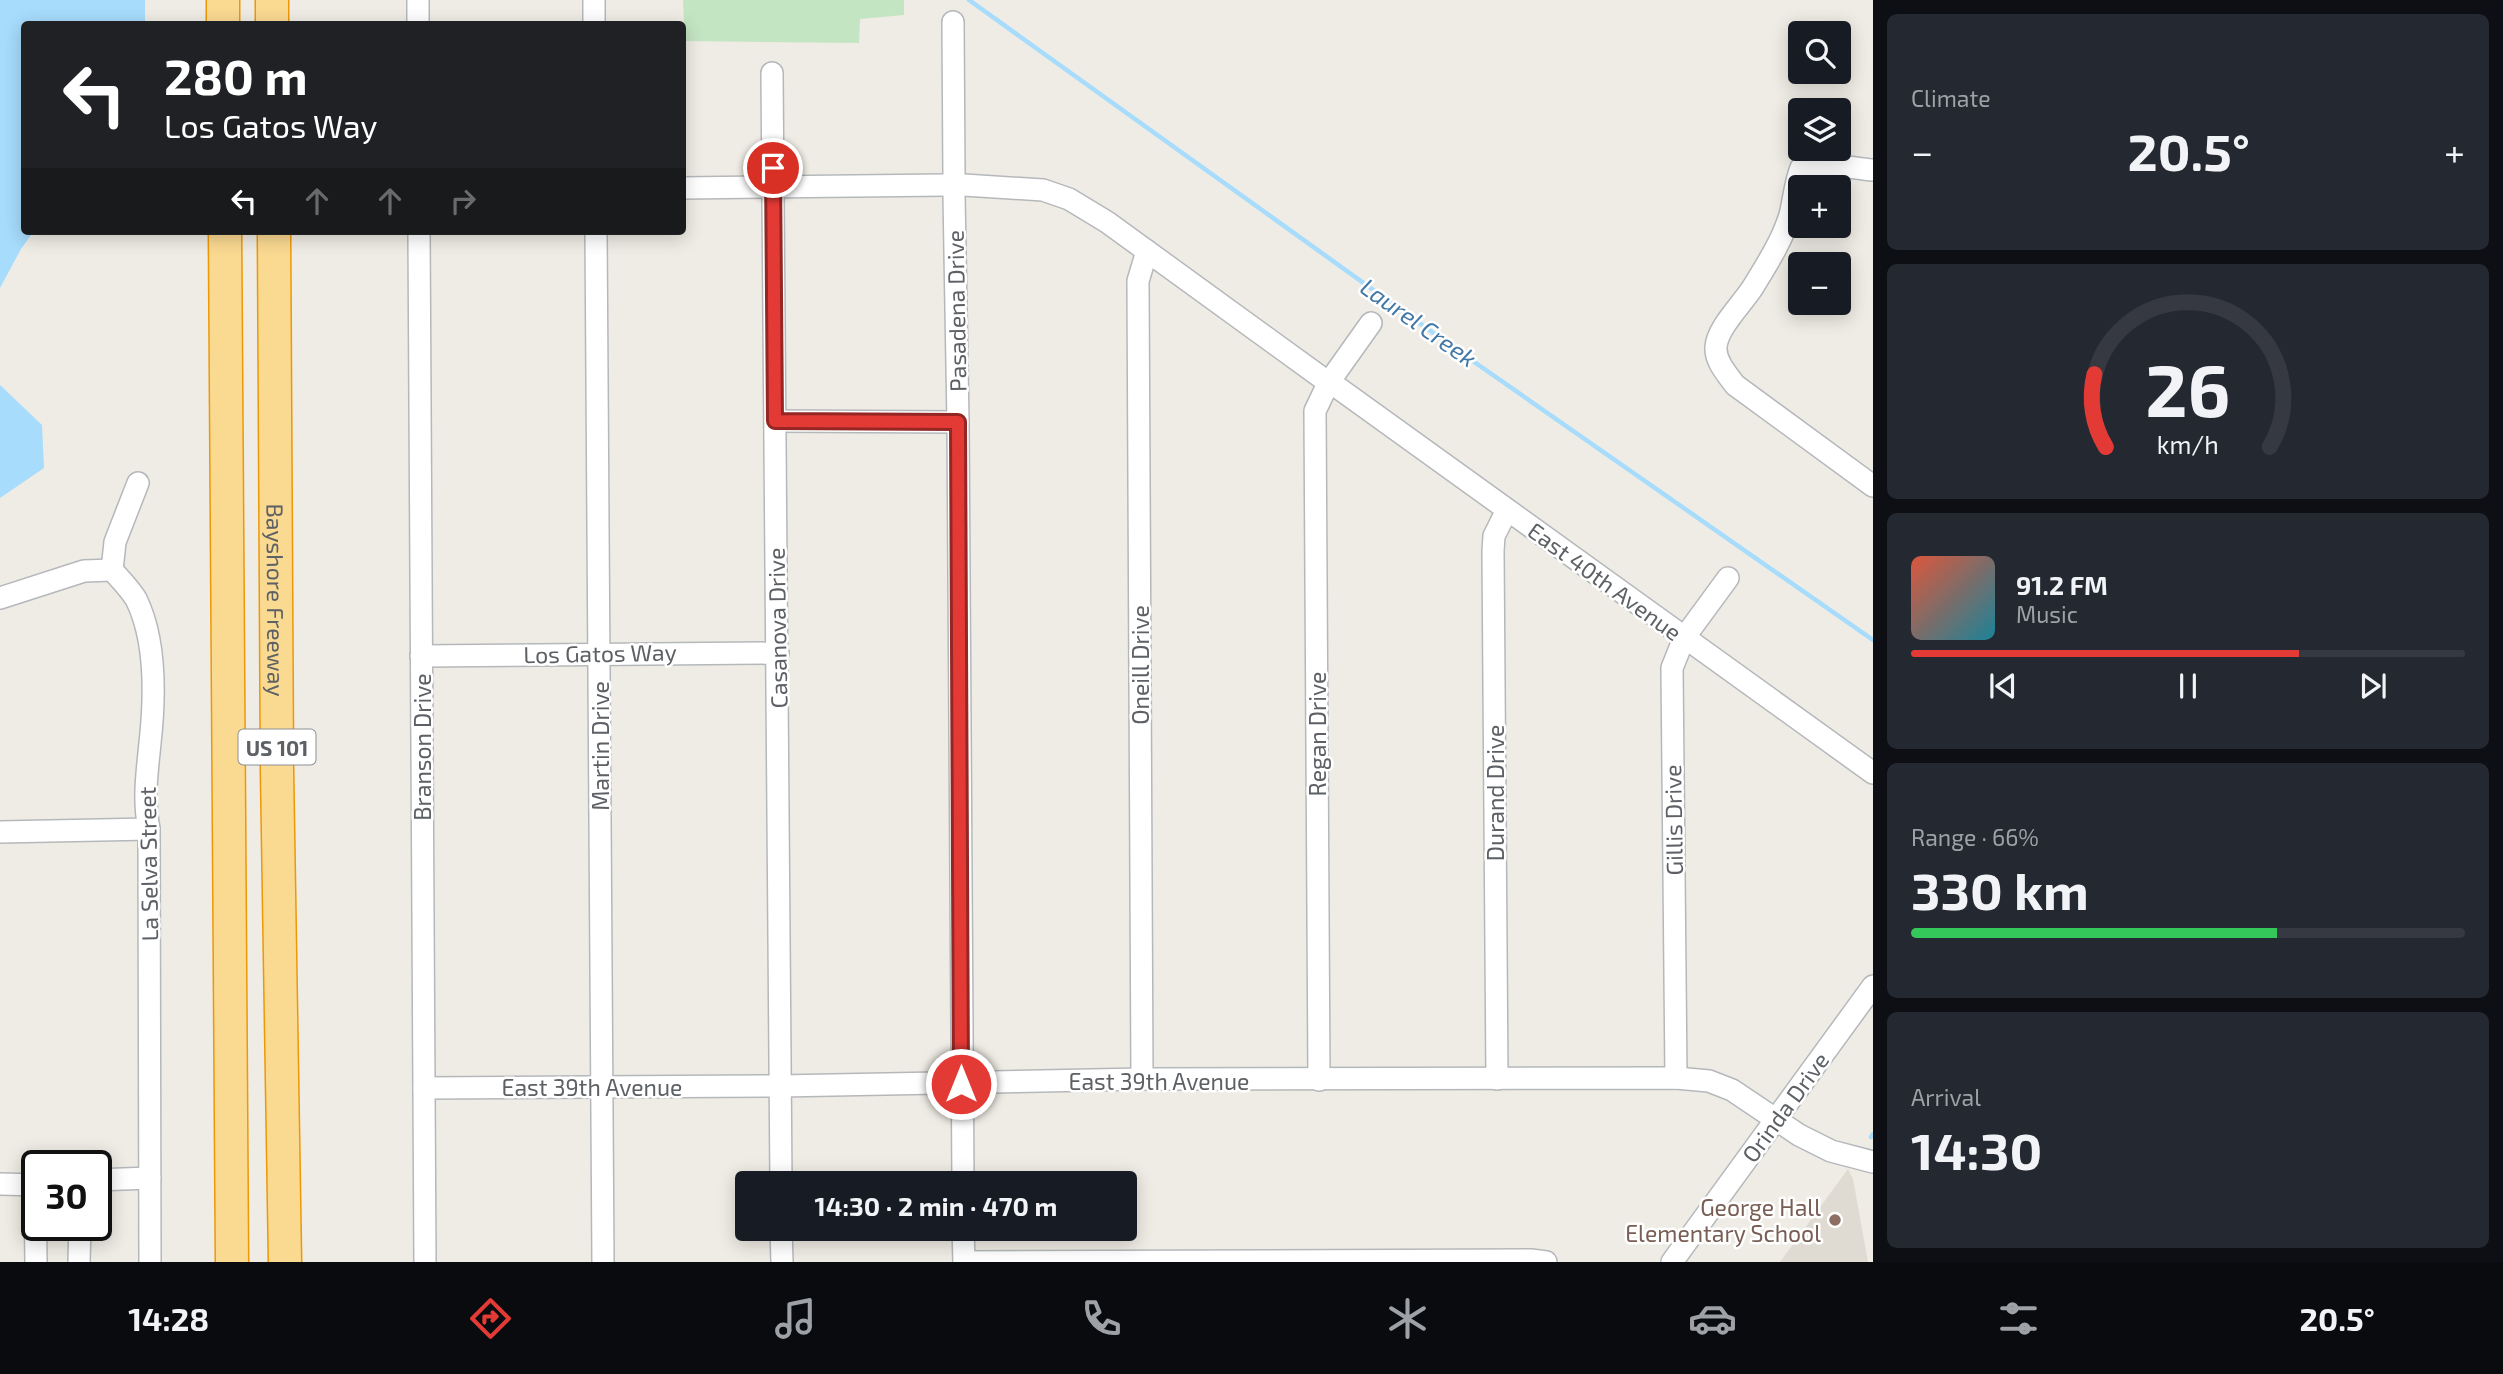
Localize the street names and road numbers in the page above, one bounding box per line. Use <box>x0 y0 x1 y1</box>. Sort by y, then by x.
street label: Pasadena Drive <box>941 230 971 392</box>
street label: Bayshore Freeway <box>262 503 291 697</box>
street label: East 40th Avenue <box>1523 516 1687 646</box>
street label: Casanova Drive <box>762 547 792 709</box>
street label: Oneill Drive <box>1126 605 1154 725</box>
street label: Los Gatos Way <box>523 638 677 668</box>
street label: Regan Drive <box>1303 672 1331 796</box>
street label: Branson Drive <box>408 673 436 821</box>
street label: Martin Drive <box>586 681 614 811</box>
street label: Durand Drive <box>1481 725 1509 861</box>
road number: US 101 <box>238 730 316 764</box>
street label: Gillis Drive <box>1658 764 1688 876</box>
street label: La Selva Street <box>133 786 163 942</box>
street label: Orinda Drive <box>1736 1047 1834 1167</box>
street label: East 39th Avenue <box>1069 1067 1249 1095</box>
street label: East 39th Avenue <box>502 1073 682 1101</box>

